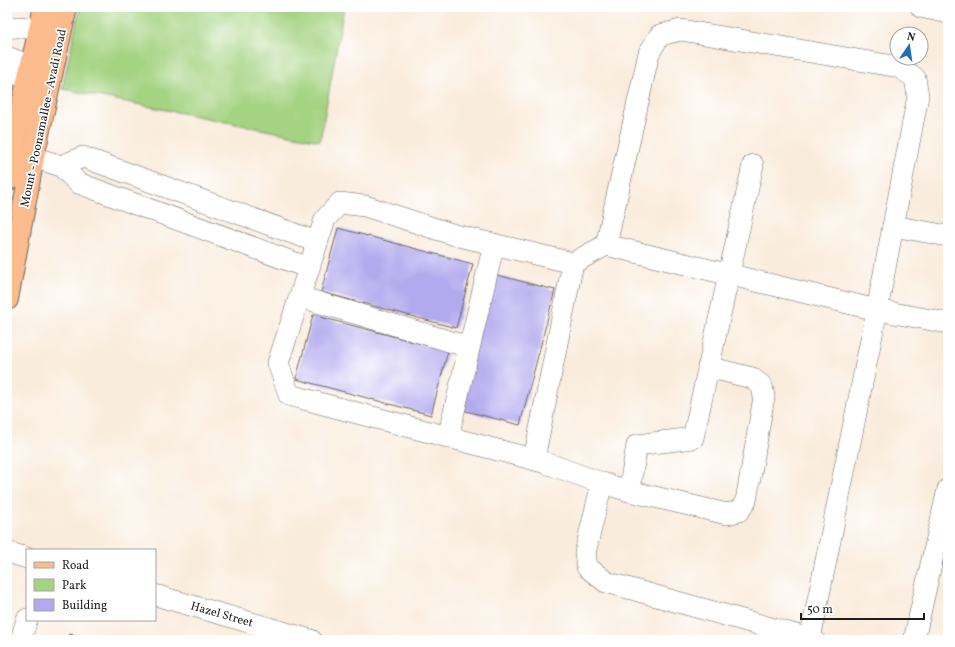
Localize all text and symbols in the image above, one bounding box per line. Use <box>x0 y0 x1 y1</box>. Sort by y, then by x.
north arrow <box>889 26 929 66</box>
street label: Mount - Poonamallee - Avadi Road <box>17 27 71 209</box>
text: N <box>905 30 916 46</box>
legend <box>26 549 156 621</box>
text: Road <box>62 558 89 574</box>
text: Park <box>62 578 87 594</box>
scale bar <box>801 595 924 621</box>
text: Building <box>62 598 107 614</box>
street label: Hazel Street <box>189 598 255 631</box>
text: 50 m <box>807 602 833 618</box>

